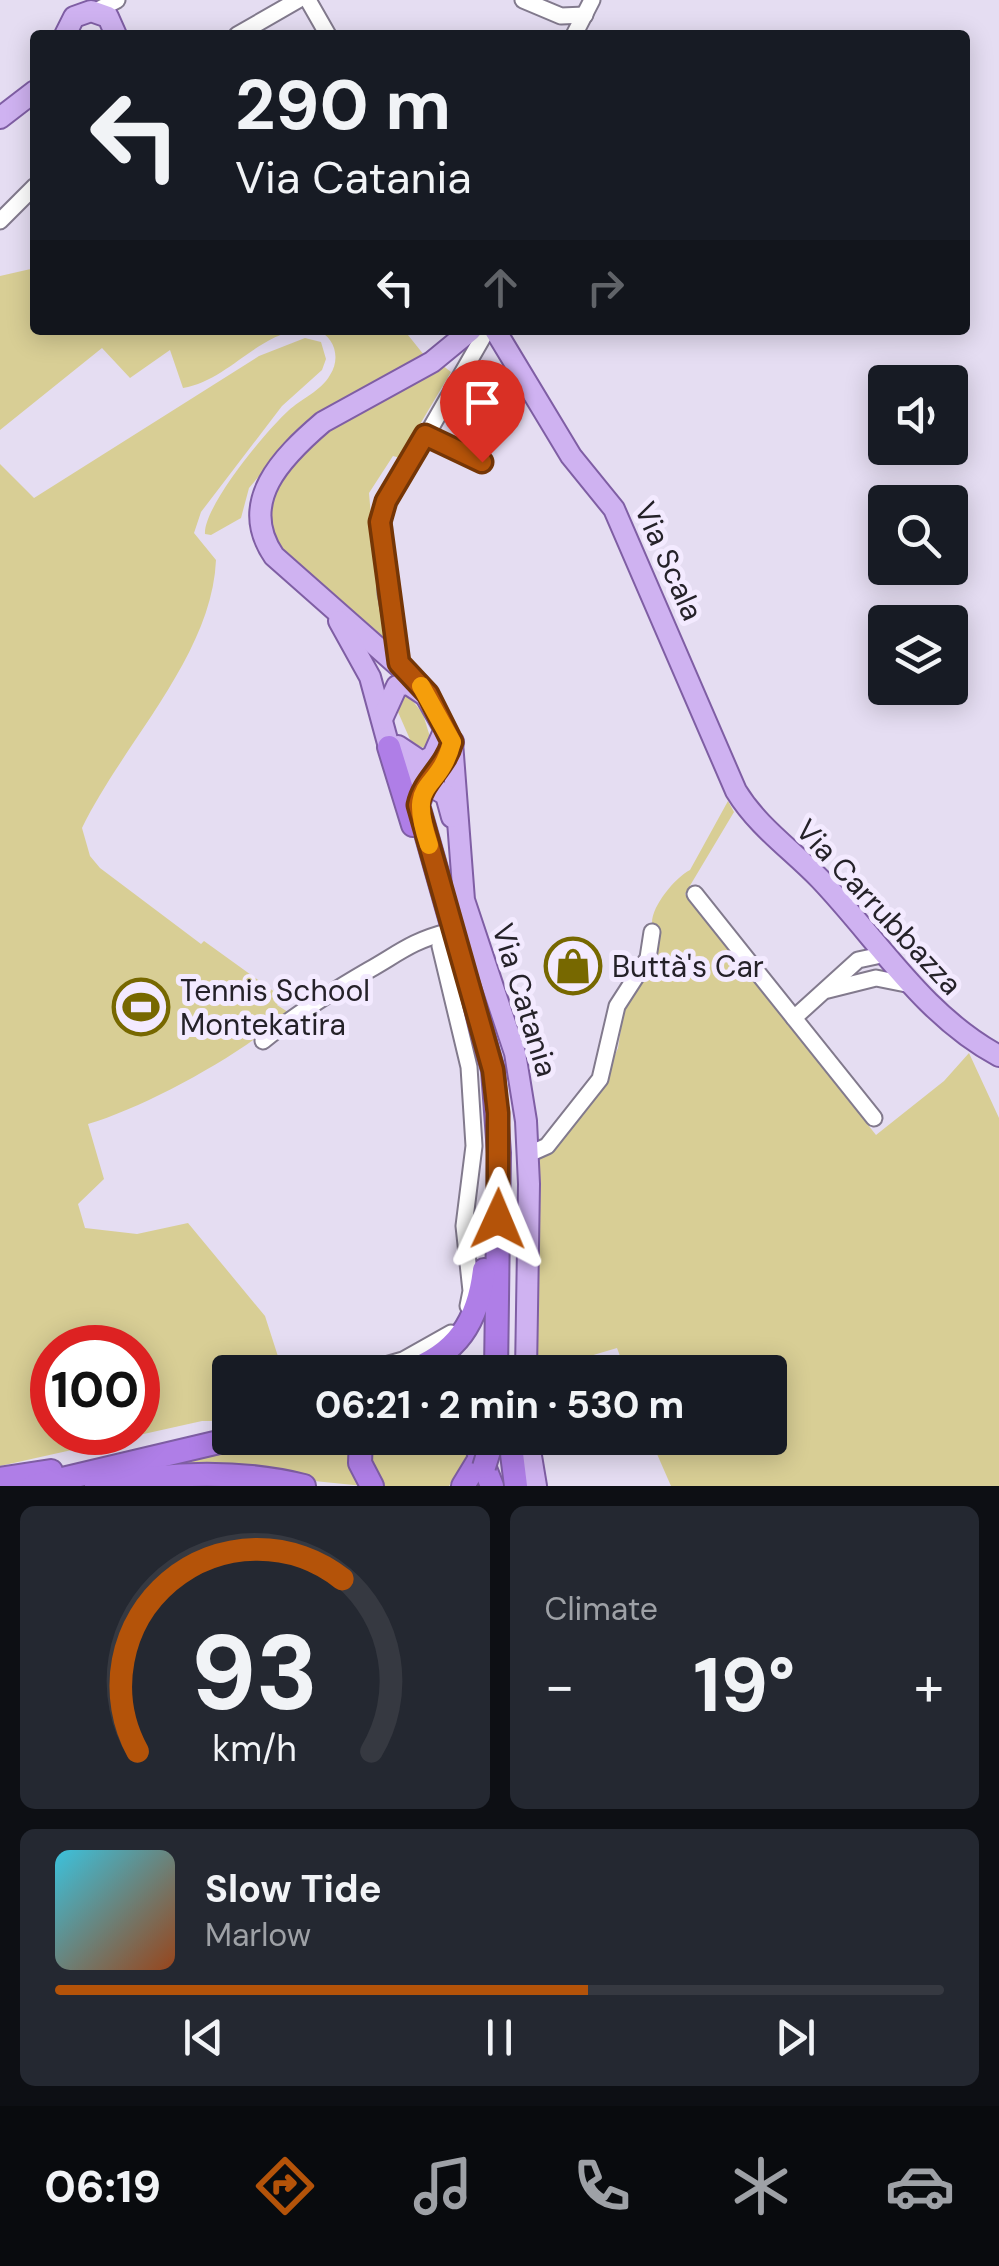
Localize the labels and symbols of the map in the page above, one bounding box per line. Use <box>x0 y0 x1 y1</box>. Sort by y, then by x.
pin <box>440 360 525 463</box>
street label: Via Scala <box>626 496 712 626</box>
street label: Via Carrubbazza <box>788 811 970 1003</box>
street label: Via Catania <box>483 919 567 1081</box>
shop icon: Buttà's Car <box>543 936 603 996</box>
place label: Buttà's Car <box>612 947 764 986</box>
place label: Tennis School Montekatira <box>180 971 370 1044</box>
sports icon: Tennis School Montekatira <box>111 977 171 1037</box>
position arrow <box>446 1167 550 1271</box>
speed limit sign: 100 <box>30 1325 160 1455</box>

